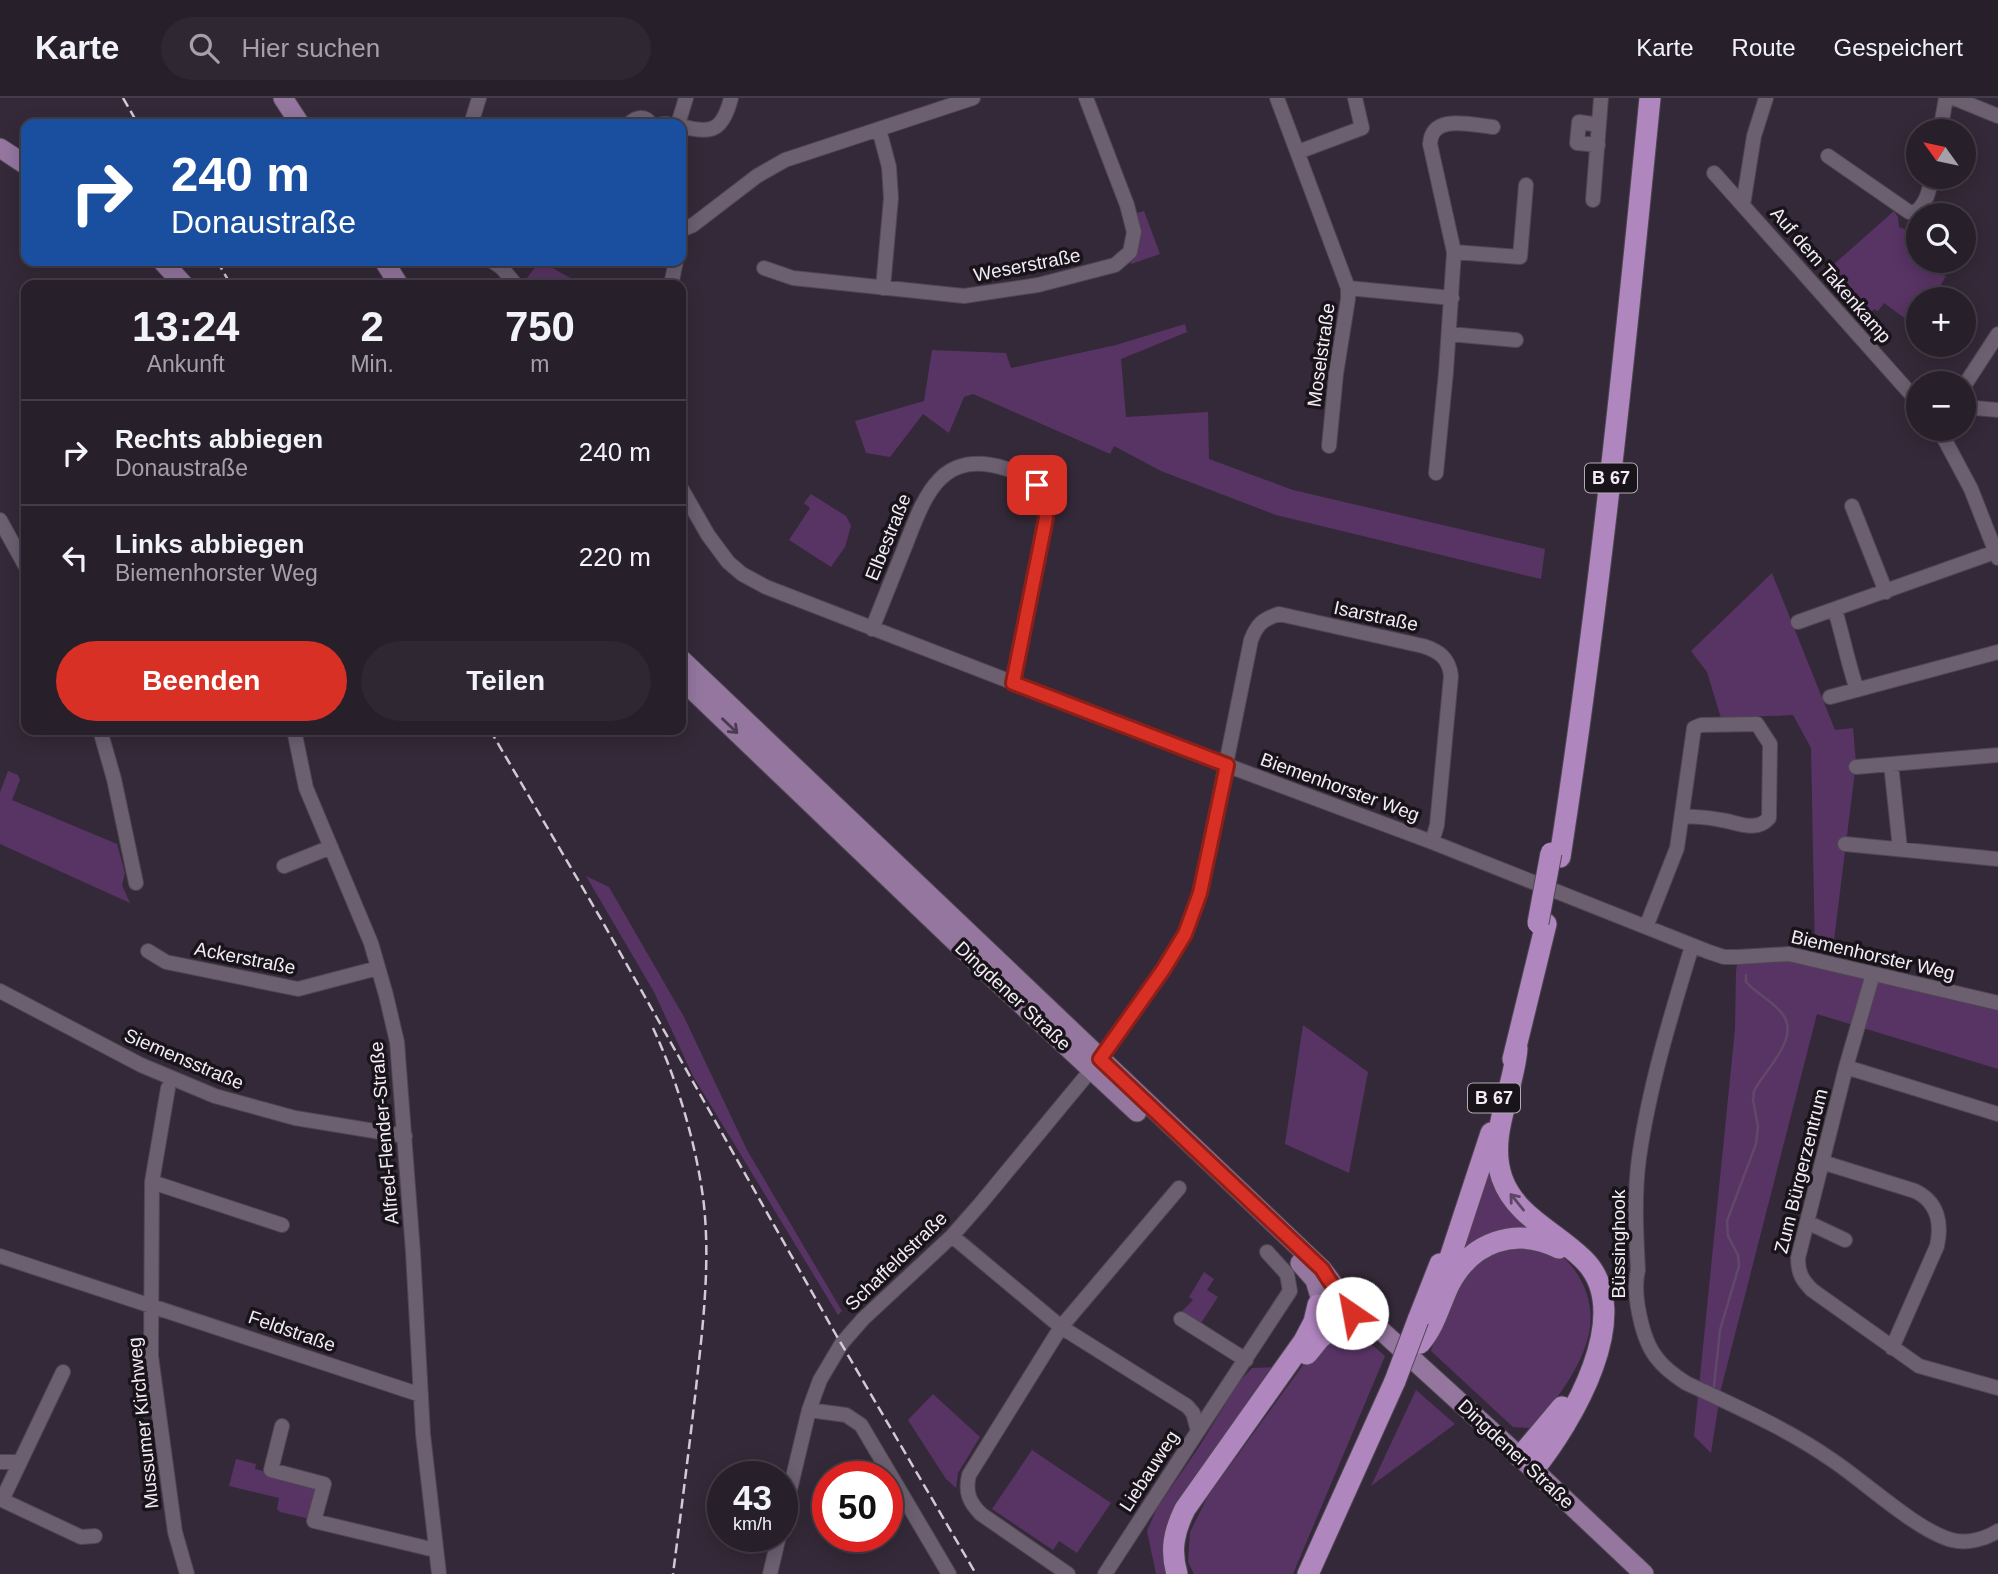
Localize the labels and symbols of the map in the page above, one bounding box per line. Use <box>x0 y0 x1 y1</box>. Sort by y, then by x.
north arrow <box>1906 119 1976 189</box>
street label: Auf dem Takenkamp <box>1766 203 1896 347</box>
street label: Weserstraße <box>972 244 1082 286</box>
street label: Moselstraße <box>1303 302 1339 408</box>
pin <box>1007 455 1067 515</box>
road number: B 67 <box>1585 464 1637 492</box>
street label: Elbestraße <box>861 490 915 584</box>
street label: Isarstraße <box>1332 597 1420 635</box>
one-way arrow <box>721 717 738 734</box>
street label: Biemenhorster Weg <box>1258 748 1422 826</box>
street label: Biemenhorster Weg <box>1789 926 1957 984</box>
street label: Dingdener Straße <box>951 937 1075 1055</box>
street label: Ackerstraße <box>193 938 297 978</box>
street label: Siemensstraße <box>121 1024 247 1094</box>
street label: Alfred-Flender-Straße <box>366 1041 402 1225</box>
road number: B 67 <box>1468 1084 1520 1113</box>
street label: Zum Bürgerzentrum <box>1770 1086 1832 1256</box>
street label: Büssinghook <box>1608 1189 1629 1298</box>
one-way arrow <box>1509 1193 1525 1211</box>
street label: Schaffeldstraße <box>841 1207 951 1315</box>
position arrow <box>1315 1276 1389 1350</box>
street label: Feldstraße <box>246 1306 338 1356</box>
street label: Mussumer Kirchweg <box>124 1336 162 1510</box>
street label: Dingdener Straße <box>1454 1395 1578 1513</box>
street label: Liebauweg <box>1115 1427 1183 1515</box>
speed limit sign: 50 <box>812 1461 903 1552</box>

